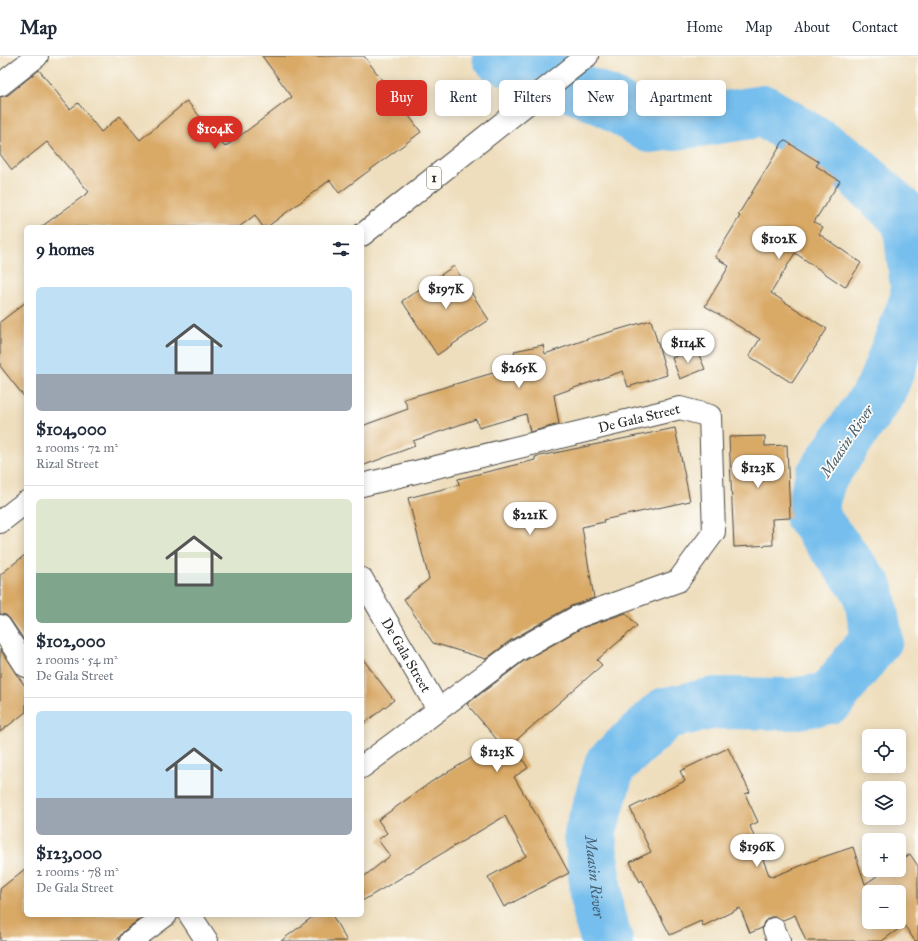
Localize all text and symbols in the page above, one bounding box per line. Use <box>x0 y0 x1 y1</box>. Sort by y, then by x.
text: Map <box>20 16 57 39</box>
text: Home <box>686 19 723 36</box>
text: Map <box>745 19 772 36</box>
text: About <box>794 19 830 36</box>
text: Contact <box>852 19 898 36</box>
chip: Buy <box>376 80 427 116</box>
chip: Rent <box>435 80 491 116</box>
chip: Filters <box>499 80 565 116</box>
chip: New <box>573 80 628 116</box>
chip: Apartment <box>636 80 726 116</box>
pin: $104K <box>187 116 243 150</box>
text: $104K <box>197 121 233 137</box>
road number: 1 <box>427 167 441 189</box>
pin: $102K <box>751 226 807 260</box>
text: $102K <box>761 231 797 247</box>
icon: filters <box>330 238 352 260</box>
text: 9 homes <box>36 239 94 260</box>
pin: $197K <box>418 276 474 310</box>
text: $197K <box>428 281 464 297</box>
icon: home <box>158 313 230 385</box>
pin: $114K <box>660 330 716 364</box>
text: $114K <box>671 335 705 351</box>
pin: $265K <box>491 355 547 389</box>
text: $265K <box>501 360 537 376</box>
street label: De Gala Street <box>596 400 682 436</box>
water label: Maasin River <box>815 401 878 482</box>
text: $104,000 <box>36 419 107 440</box>
text: 2 rooms · 72 m² <box>36 440 118 456</box>
pin: $123K <box>730 455 786 489</box>
text: Rizal Street <box>36 456 99 472</box>
text: $123K <box>741 460 775 476</box>
pin: $221K <box>502 502 558 536</box>
text: $221K <box>513 507 547 523</box>
icon: home <box>158 525 230 597</box>
street label: De Gala Street <box>378 615 435 695</box>
text: $102,000 <box>36 631 106 652</box>
text: 2 rooms · 54 m² <box>36 652 118 668</box>
text: De Gala Street <box>36 668 114 684</box>
map controls <box>862 729 906 929</box>
button: locate <box>862 729 906 773</box>
icon: home <box>158 737 230 809</box>
pin: $123K <box>469 739 525 773</box>
text: $123K <box>480 744 514 760</box>
button: layers <box>862 781 906 825</box>
water label: Maasin River <box>581 833 608 922</box>
button: + <box>862 833 906 877</box>
pin: $196K <box>729 834 785 868</box>
text: $196K <box>739 839 775 855</box>
text: $123,000 <box>36 843 102 864</box>
text: 2 rooms · 78 m² <box>36 864 119 880</box>
text: De Gala Street <box>36 880 114 896</box>
button: − <box>862 885 906 929</box>

